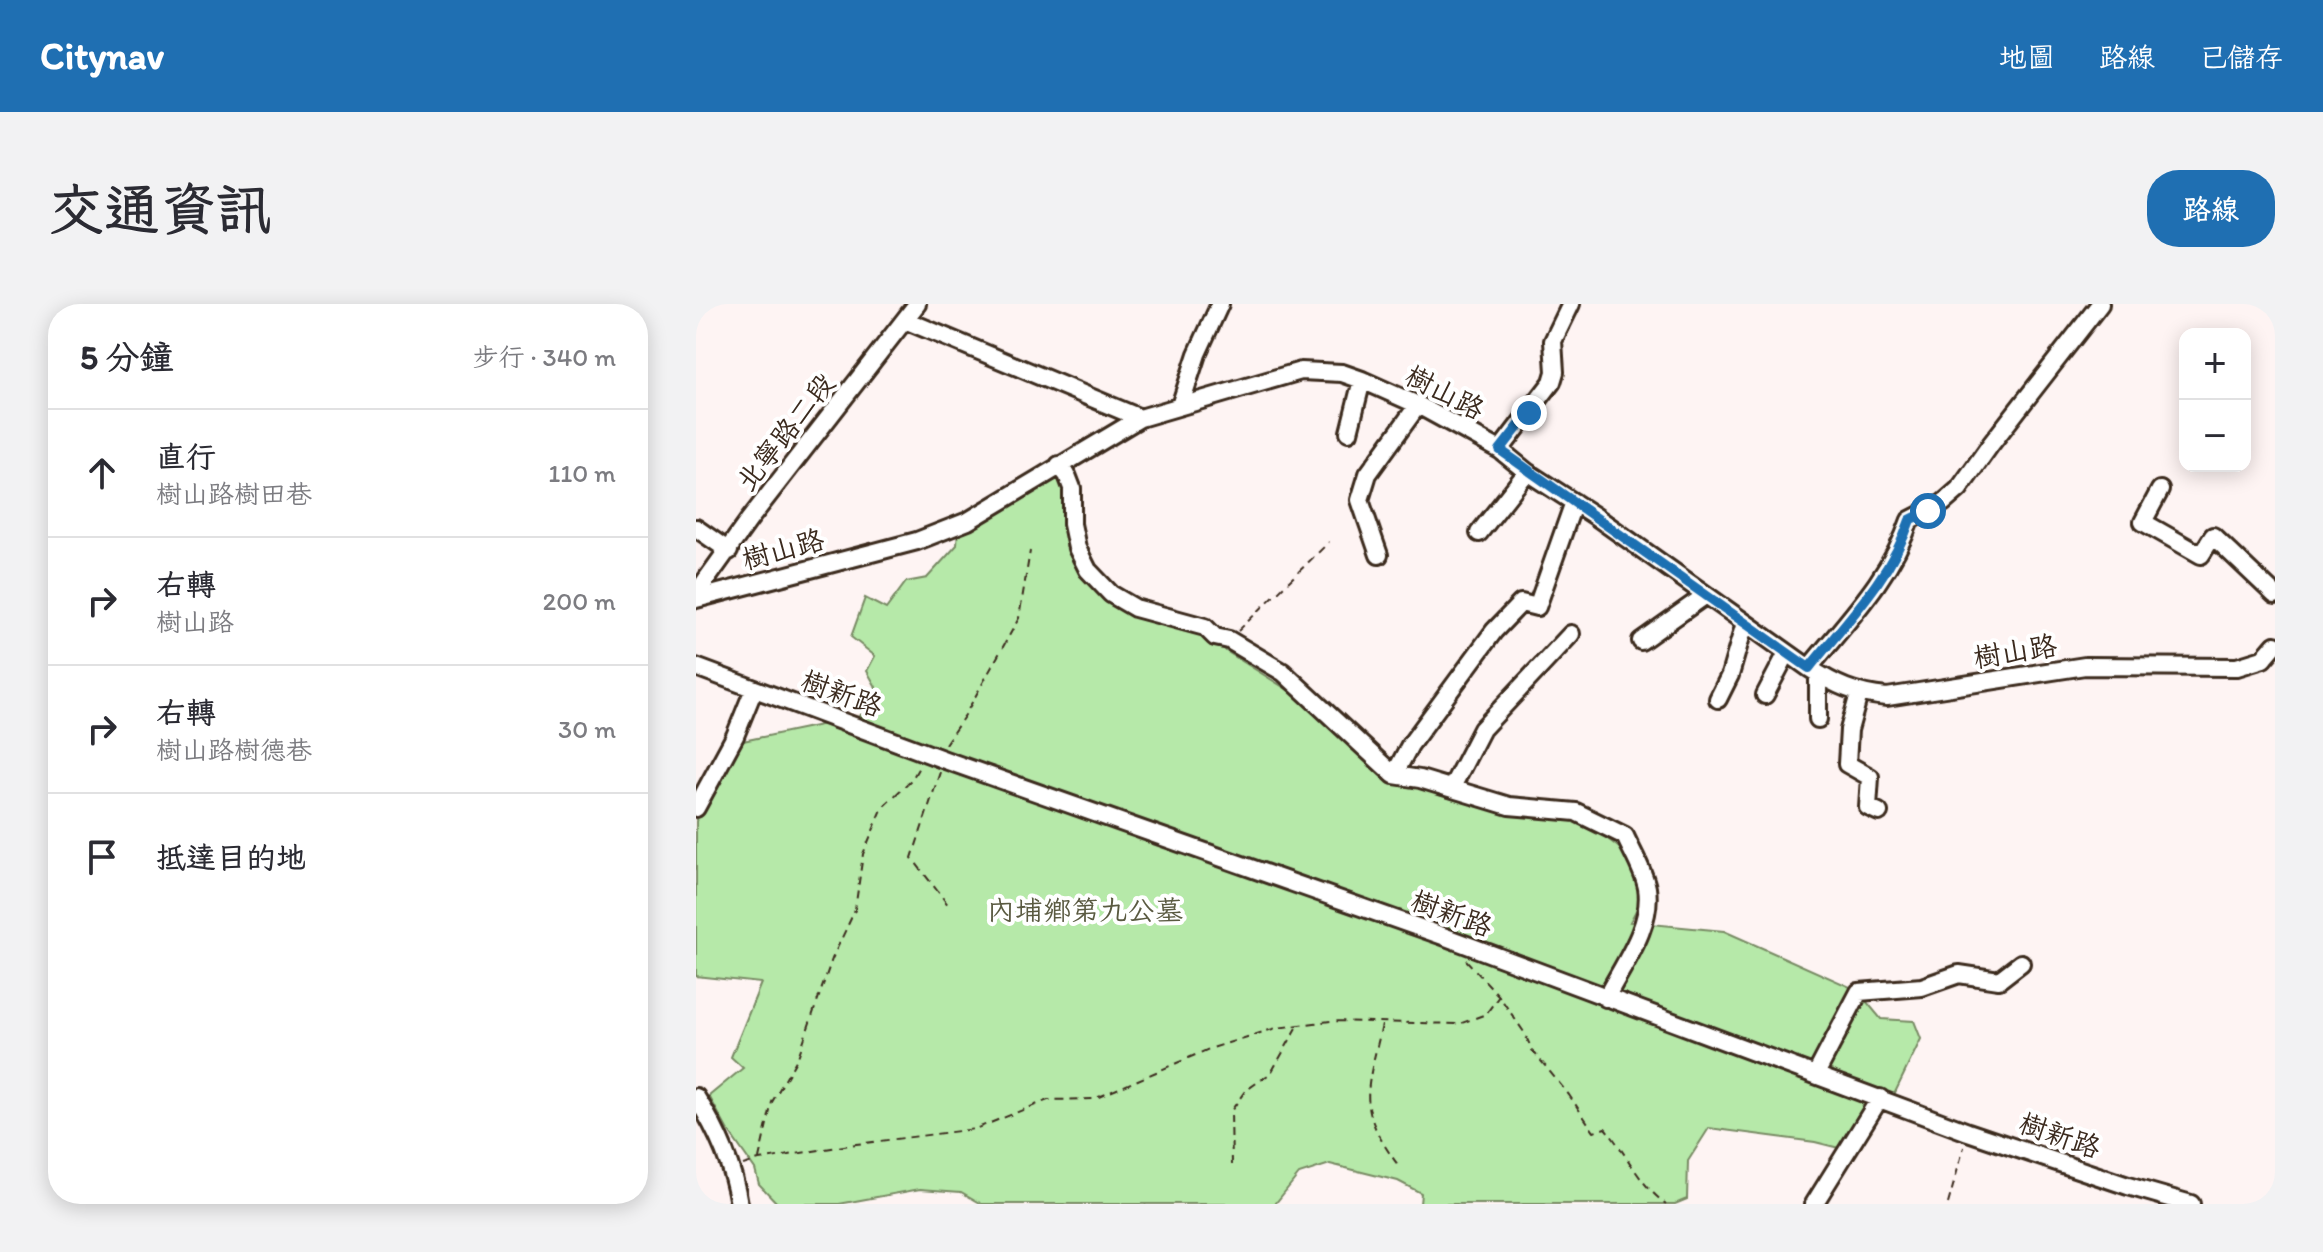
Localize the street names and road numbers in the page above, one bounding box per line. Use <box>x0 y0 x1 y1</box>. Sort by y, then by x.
street label: 樹山路 <box>1400 358 1490 426</box>
street label: 北寧路二段 <box>729 366 841 498</box>
street label: 樹山路 <box>738 522 828 576</box>
street label: 樹山路 <box>1971 628 2059 674</box>
street label: 樹新路 <box>797 663 887 723</box>
street label: 樹新路 <box>1407 883 1497 943</box>
street label: 樹新路 <box>2015 1105 2105 1165</box>

